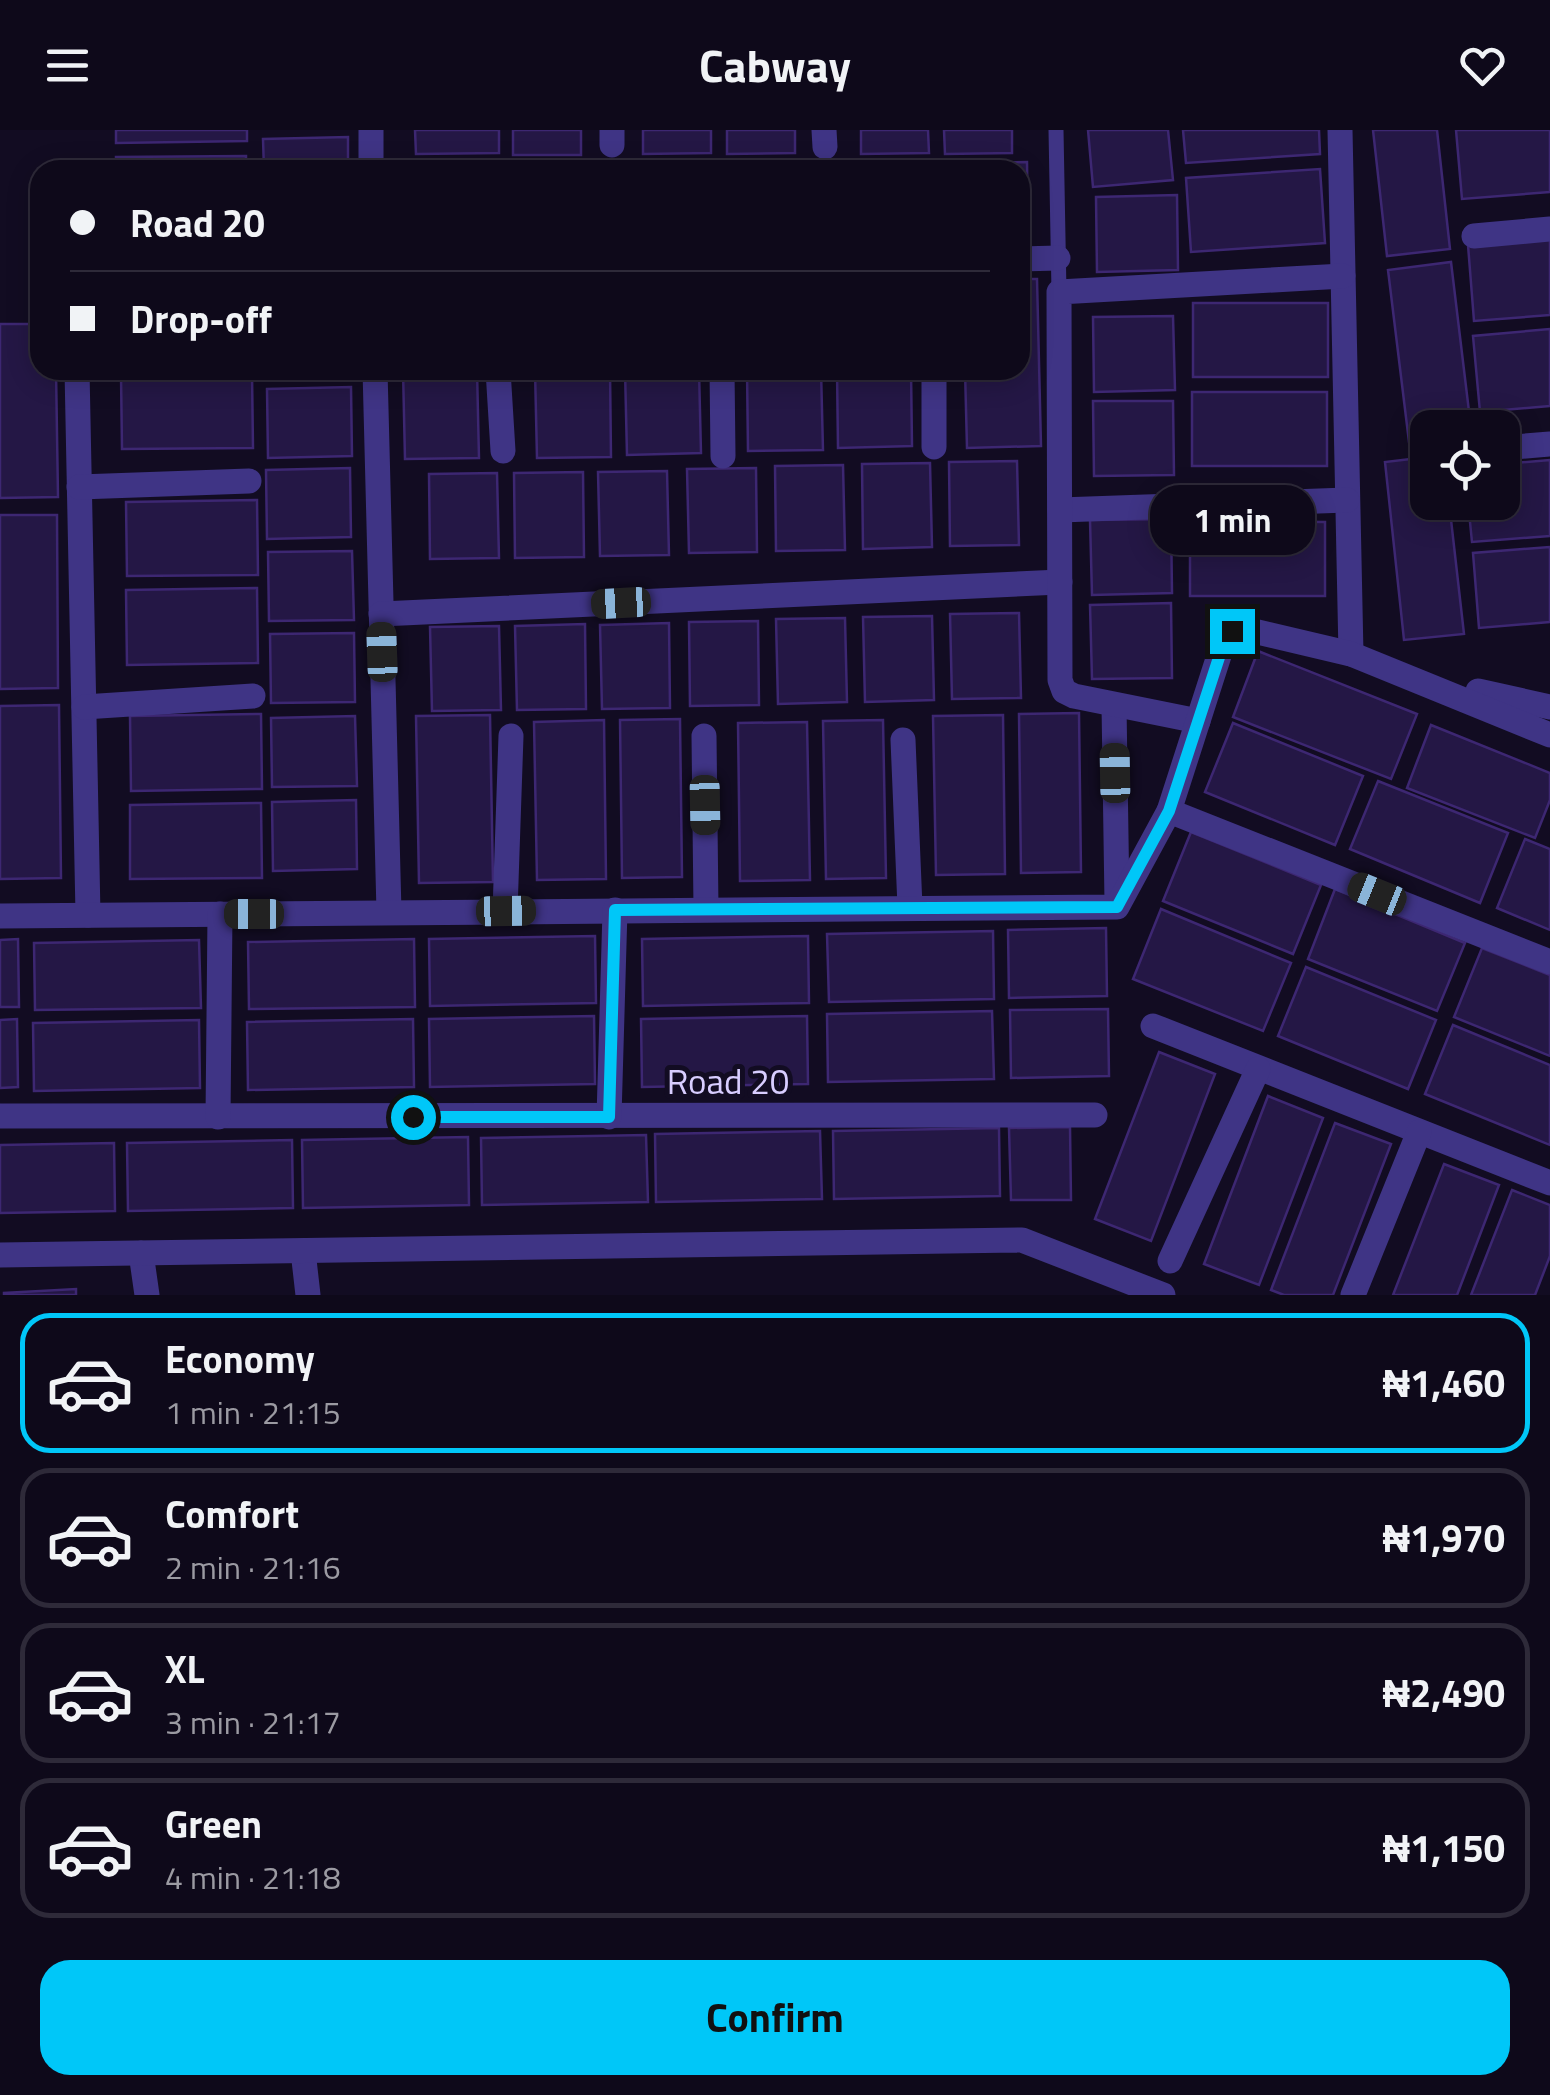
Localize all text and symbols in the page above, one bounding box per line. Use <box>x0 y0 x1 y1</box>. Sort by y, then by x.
text: Cabway <box>699 31 851 99</box>
icon: menu <box>40 38 95 93</box>
icon: heart <box>1455 38 1510 93</box>
text: Road 20 <box>130 194 265 252</box>
text: Drop-off <box>130 290 272 348</box>
map controls <box>1410 410 1520 520</box>
button: locate <box>1410 410 1520 520</box>
callout: 1 min <box>1150 486 1314 556</box>
text: 1 min <box>1194 496 1271 544</box>
car <box>590 586 652 620</box>
route end <box>1210 609 1255 654</box>
car <box>366 621 398 683</box>
car <box>1099 743 1131 803</box>
car <box>689 775 721 835</box>
car <box>1344 869 1410 919</box>
car <box>476 895 536 927</box>
car <box>224 899 284 929</box>
street label: Road 20 <box>667 1054 789 1108</box>
route start <box>391 1095 436 1140</box>
text: Economy <box>165 1330 315 1388</box>
icon: car <box>45 1338 135 1428</box>
text: ₦1,460 <box>1382 1354 1505 1412</box>
text: 1 min · 21:15 <box>165 1388 341 1436</box>
text: Comfort <box>165 1485 299 1543</box>
icon: car <box>45 1493 135 1583</box>
text: ₦1,970 <box>1382 1509 1505 1567</box>
text: 2 min · 21:16 <box>165 1543 341 1591</box>
text: XL <box>165 1640 205 1698</box>
icon: car <box>45 1648 135 1738</box>
text: ₦2,490 <box>1382 1664 1505 1722</box>
text: 3 min · 21:17 <box>165 1698 341 1746</box>
text: Green <box>165 1795 262 1853</box>
icon: car <box>45 1803 135 1893</box>
text: ₦1,150 <box>1382 1819 1505 1877</box>
text: 4 min · 21:18 <box>165 1853 341 1901</box>
button: Confirm <box>40 1960 1510 2075</box>

